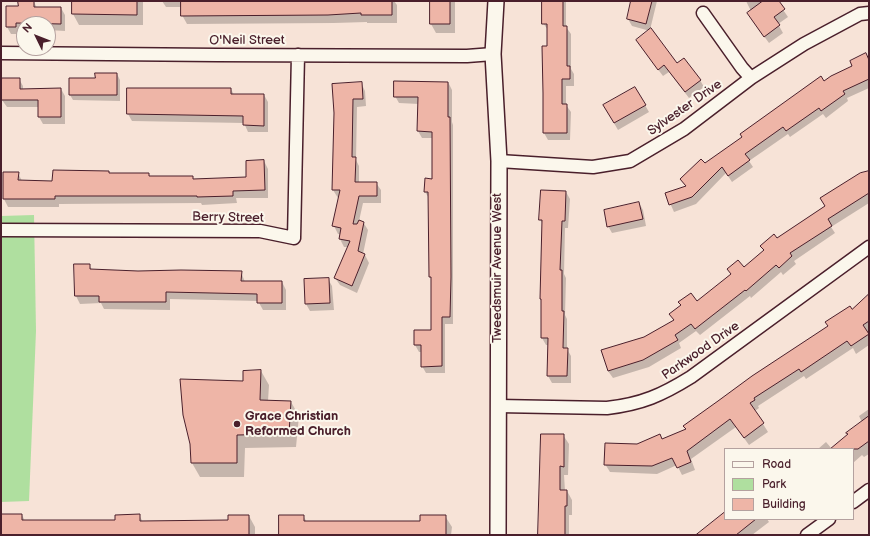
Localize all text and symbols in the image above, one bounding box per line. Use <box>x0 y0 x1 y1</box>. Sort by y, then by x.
north arrow <box>16 16 56 56</box>
text: N <box>20 21 35 36</box>
street label: O'Neil Street <box>209 33 285 49</box>
street label: Sylvester Drive <box>645 77 725 139</box>
street label: Tweedsmuir Avenue West <box>490 193 506 343</box>
street label: Berry Street <box>192 210 264 226</box>
street label: Parkwood Drive <box>659 319 743 383</box>
place label: Grace Christian Reformed Church <box>245 409 351 440</box>
marker: Grace Christian Reformed Church <box>232 419 242 429</box>
legend <box>724 448 854 520</box>
text: Road <box>762 457 791 472</box>
text: Park <box>762 477 786 492</box>
text: Building <box>762 497 806 512</box>

